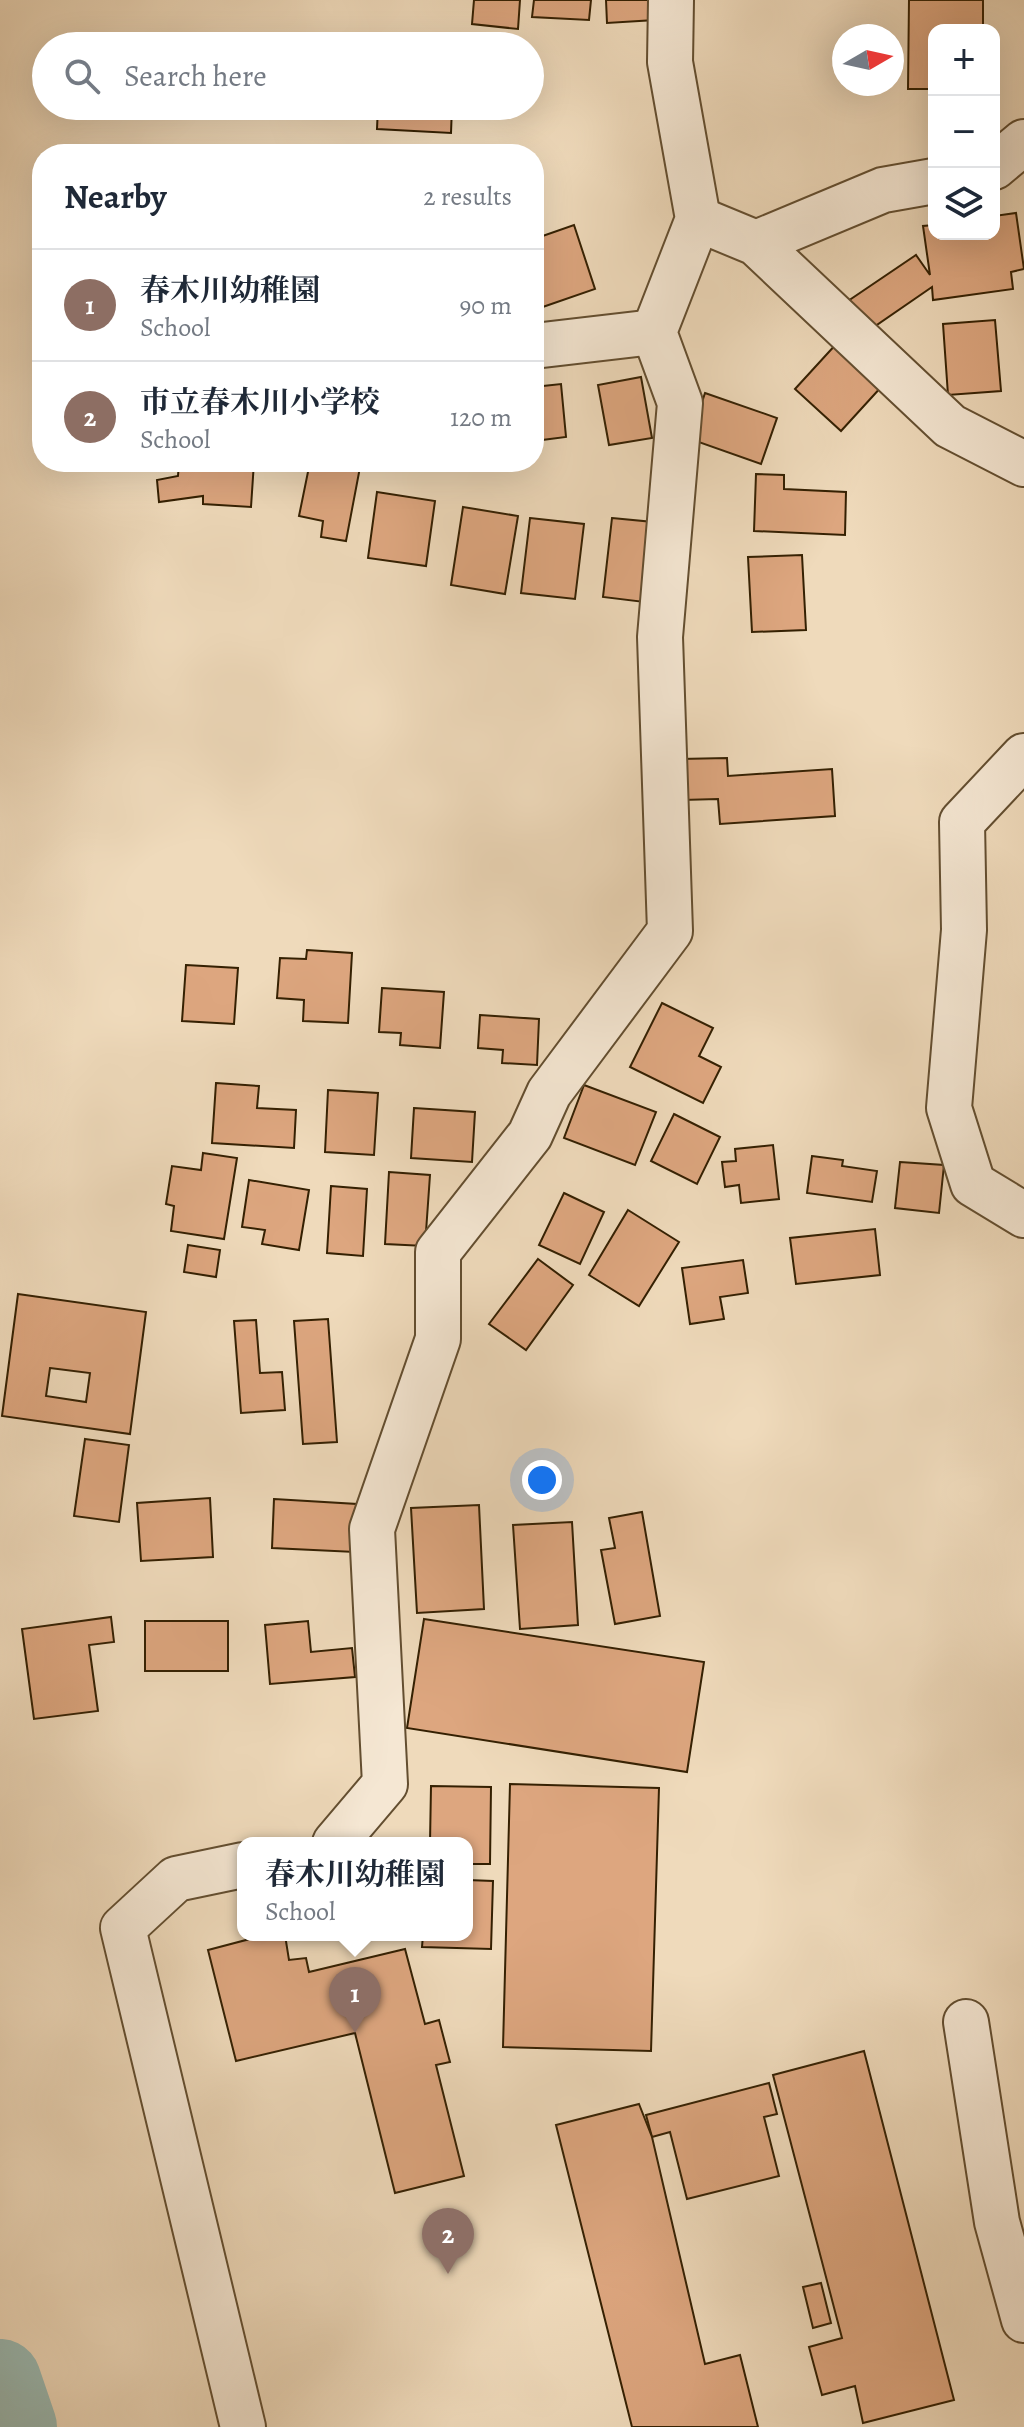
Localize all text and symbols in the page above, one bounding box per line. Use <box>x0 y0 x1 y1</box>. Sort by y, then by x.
north arrow <box>832 24 904 96</box>
map controls <box>928 24 1000 240</box>
button: + <box>928 24 1000 96</box>
search box <box>32 32 544 120</box>
icon: search <box>60 54 104 98</box>
text: Search here <box>124 56 267 96</box>
button: − <box>928 96 1000 168</box>
button: layers <box>928 168 1000 240</box>
text: Nearby <box>64 173 167 220</box>
text: 2 results <box>423 179 512 214</box>
text: 春木川幼稚園 <box>140 270 320 310</box>
text: 1 <box>85 288 95 323</box>
text: 90 m <box>460 288 512 323</box>
text: School <box>140 310 210 345</box>
text: 市立春木川小学校 <box>140 382 380 422</box>
text: 2 <box>84 400 96 435</box>
text: 120 m <box>450 400 512 435</box>
text: School <box>140 422 210 457</box>
your location <box>522 1460 562 1500</box>
popup <box>237 1837 473 1941</box>
text: 春木川幼稚園 <box>265 1854 445 1894</box>
text: School <box>265 1894 335 1929</box>
pin: 1 <box>329 1967 381 2033</box>
pin: 2 <box>422 2208 474 2274</box>

